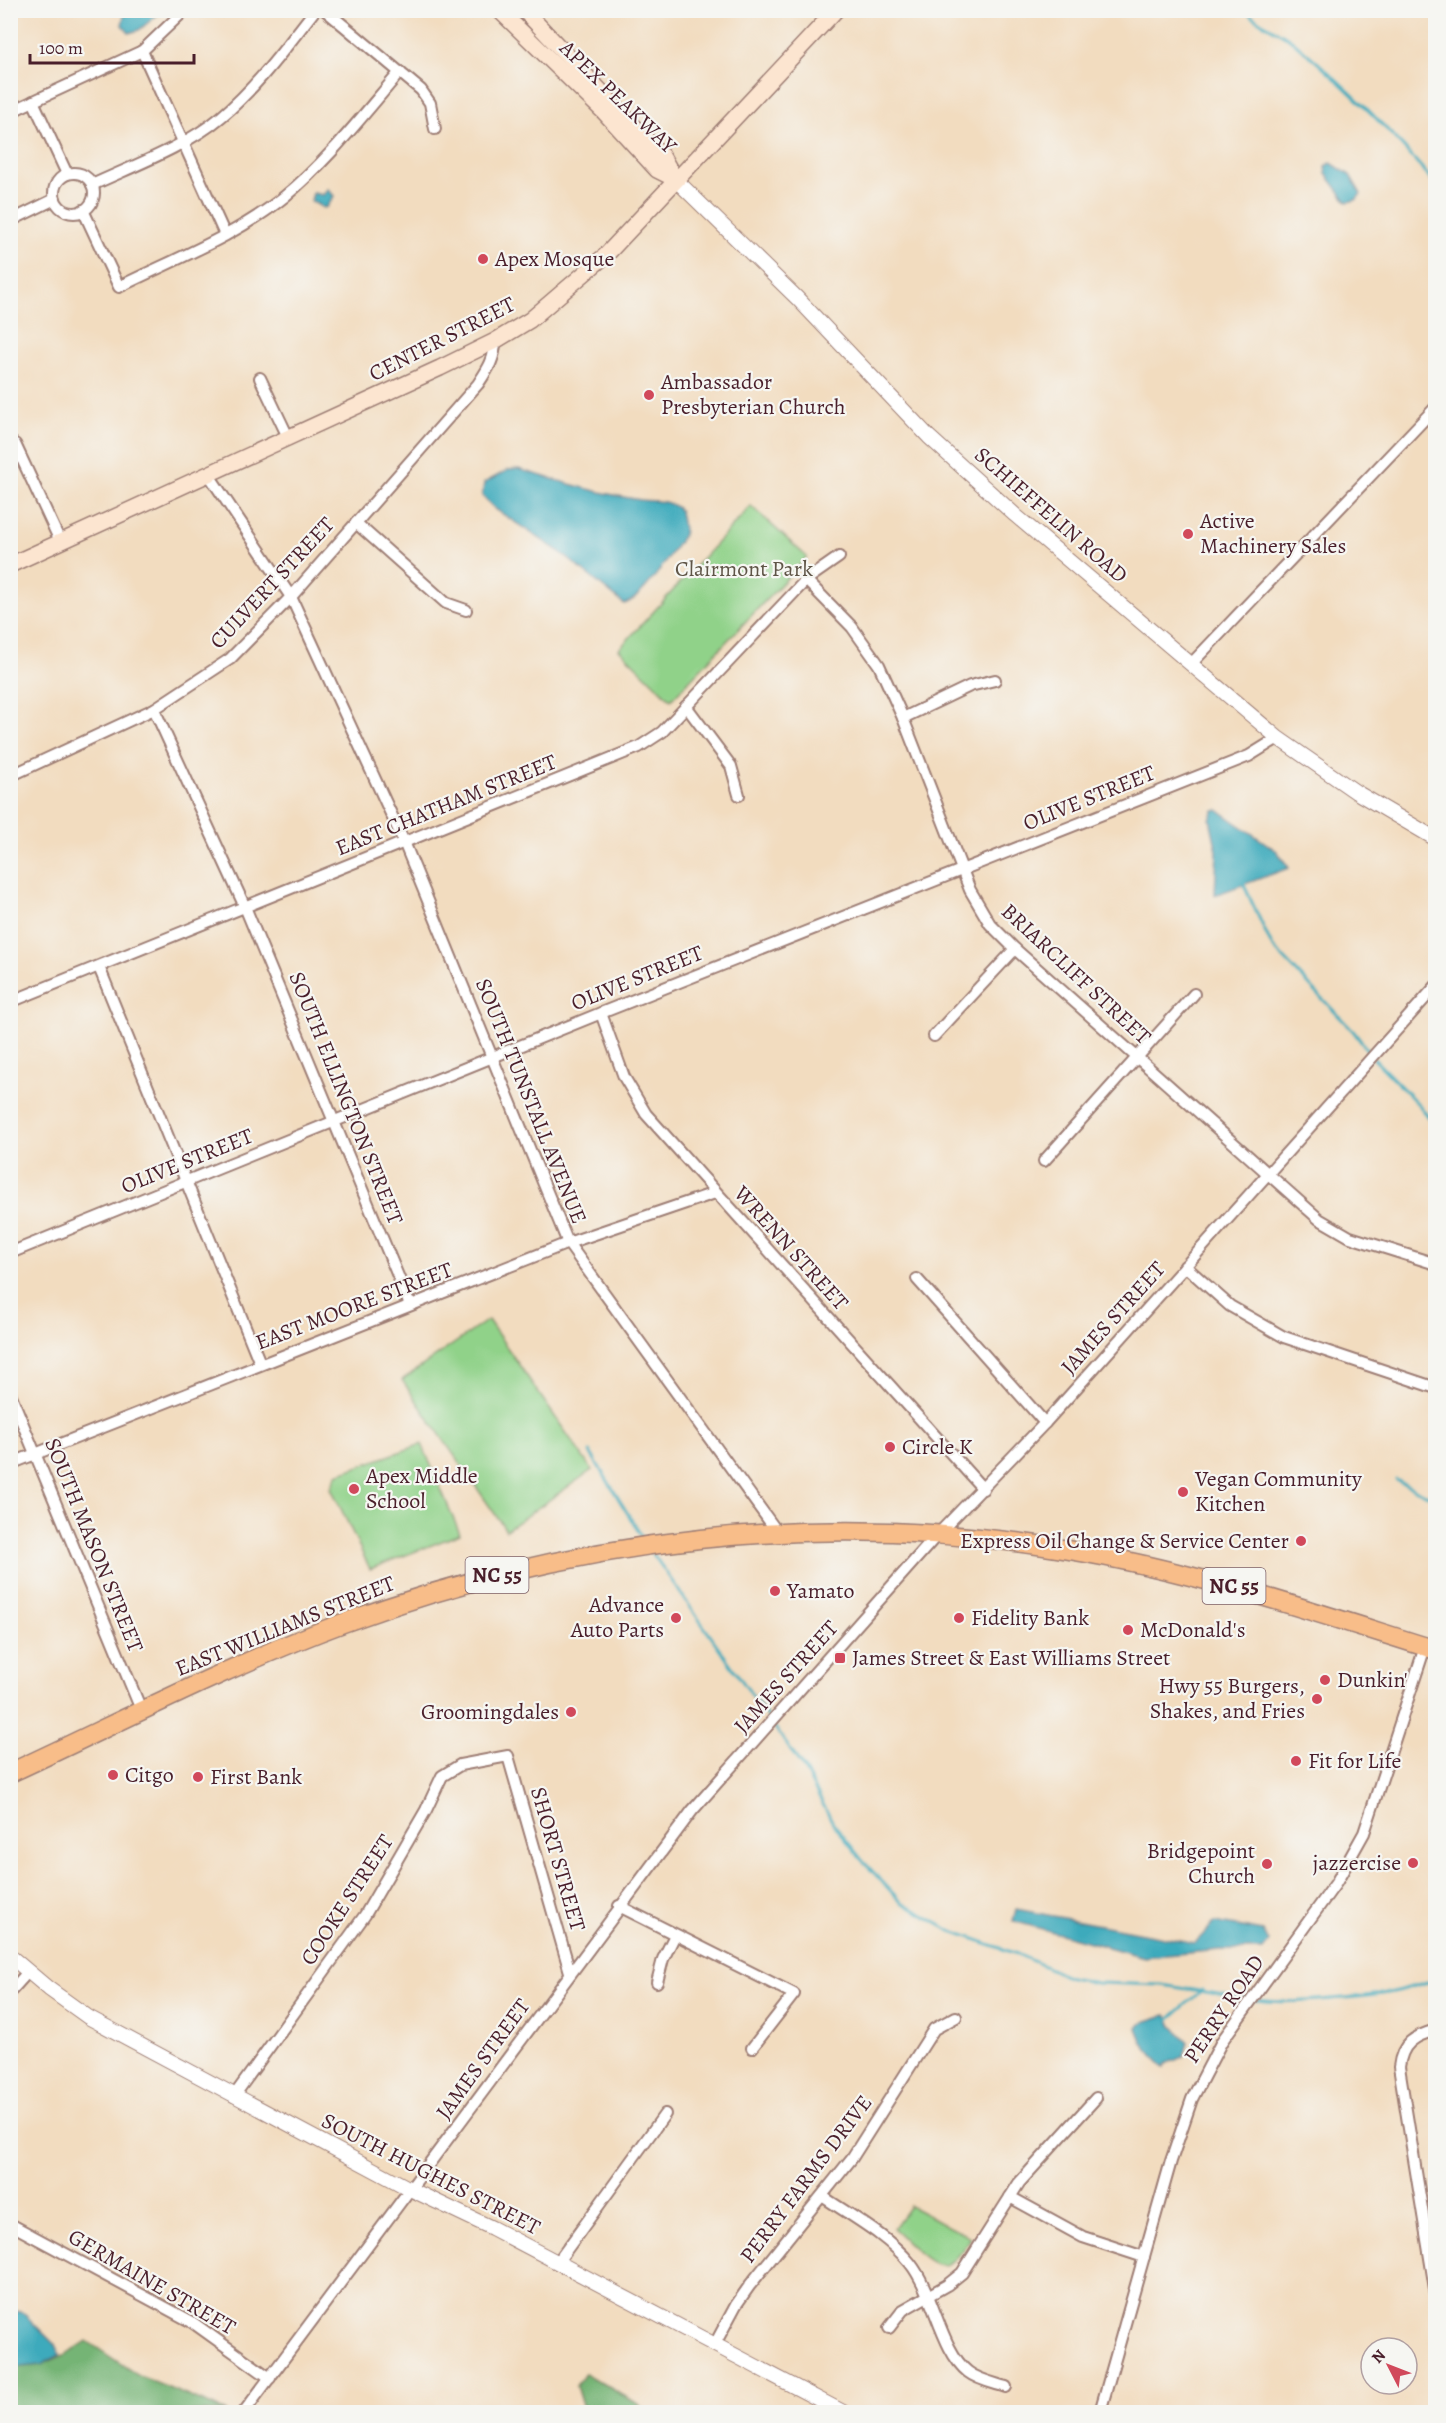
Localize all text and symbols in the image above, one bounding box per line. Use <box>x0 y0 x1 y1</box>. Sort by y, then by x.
scale bar <box>30 27 194 65</box>
street label: APEX PEAKWAY <box>552 33 684 161</box>
text: 100 m <box>39 36 83 60</box>
place label: Apex Mosque <box>494 244 614 274</box>
marker: Apex Mosque <box>476 252 490 266</box>
street label: CENTER STREET <box>364 289 520 389</box>
place label: Ambassador Presbyterian Church <box>660 367 846 422</box>
marker: Ambassador Presbyterian Church <box>642 388 656 402</box>
street label: SCHIEFFELIN ROAD <box>968 440 1134 590</box>
place label: Active Machinery Sales <box>1199 506 1346 561</box>
street label: CULVERT STREET <box>203 510 341 656</box>
marker: Active Machinery Sales <box>1181 527 1195 541</box>
park label: Clairmont Park <box>675 554 813 584</box>
street label: EAST CHATHAM STREET <box>331 747 561 863</box>
street label: OLIVE STREET <box>1019 758 1159 838</box>
street label: BRIARCLIFF STREET <box>995 897 1157 1051</box>
street label: OLIVE STREET <box>567 938 707 1018</box>
street label: SOUTH ELLINGTON STREET <box>282 967 410 1229</box>
street label: SOUTH TUNSTALL AVENUE <box>468 974 594 1228</box>
street label: OLIVE STREET <box>117 1121 257 1201</box>
street label: WRENN STREET <box>726 1178 855 1317</box>
street label: EAST MOORE STREET <box>251 1255 457 1357</box>
street label: JAMES STREET <box>1054 1255 1172 1381</box>
place label: Circle K <box>902 1432 973 1462</box>
street label: SOUTH MASON STREET <box>37 1433 151 1657</box>
marker: Circle K <box>883 1440 897 1454</box>
place label: Apex Middle School <box>365 1461 478 1516</box>
place label: Vegan Community Kitchen <box>1194 1464 1362 1519</box>
marker: Apex Middle School <box>347 1482 361 1496</box>
marker: Vegan Community Kitchen <box>1176 1485 1190 1499</box>
place label: Express Oil Change & Service Center <box>960 1526 1289 1556</box>
marker: Express Oil Change & Service Center <box>1294 1534 1308 1548</box>
road number: NC 55 <box>466 1557 528 1593</box>
street label: EAST WILLIAMS STREET <box>171 1568 399 1684</box>
road number: NC 55 <box>1202 1568 1266 1604</box>
place label: Yamato <box>786 1576 855 1606</box>
marker: Yamato <box>768 1584 782 1598</box>
place label: Advance Auto Parts <box>570 1590 664 1645</box>
place label: Fidelity Bank <box>971 1603 1089 1633</box>
marker: Advance Auto Parts <box>669 1611 683 1625</box>
marker: Fidelity Bank <box>952 1611 966 1625</box>
street label: JAMES STREET <box>727 1614 845 1740</box>
place label: McDonald's <box>1140 1615 1246 1645</box>
marker: McDonald's <box>1121 1623 1135 1637</box>
place label: James Street & East Williams Street <box>852 1643 1170 1673</box>
marker: James Street & East Williams Street <box>833 1651 847 1665</box>
place label: Dunkin' <box>1337 1665 1408 1695</box>
place label: Hwy 55 Burgers, Shakes, and Fries <box>1150 1671 1305 1726</box>
marker: Dunkin' <box>1318 1673 1332 1687</box>
marker: Hwy 55 Burgers, Shakes, and Fries <box>1310 1692 1324 1706</box>
place label: Groomingdales <box>421 1697 559 1727</box>
marker: Groomingdales <box>564 1705 578 1719</box>
place label: Fit for Life <box>1308 1746 1401 1776</box>
marker: Fit for Life <box>1289 1754 1303 1768</box>
place label: Citgo <box>125 1760 174 1790</box>
place label: First Bank <box>210 1762 302 1792</box>
marker: Citgo <box>106 1768 120 1782</box>
marker: First Bank <box>191 1770 205 1784</box>
street label: SHORT STREET <box>523 1784 593 1934</box>
street label: COOKE STREET <box>293 1829 401 1971</box>
place label: Bridgepoint Church <box>1147 1836 1255 1891</box>
place label: jazzercise <box>1313 1848 1401 1878</box>
marker: jazzercise <box>1406 1856 1420 1870</box>
marker: Bridgepoint Church <box>1260 1857 1274 1871</box>
street label: PERRY ROAD <box>1177 1949 1271 2069</box>
street label: JAMES STREET <box>429 1992 537 2126</box>
street label: PERRY FARMS DRIVE <box>733 2089 879 2269</box>
street label: SOUTH HUGHES STREET <box>316 2106 546 2242</box>
street label: GERMAINE STREET <box>63 2222 241 2342</box>
north arrow <box>1359 2336 1419 2396</box>
text: N <box>1367 2345 1391 2368</box>

